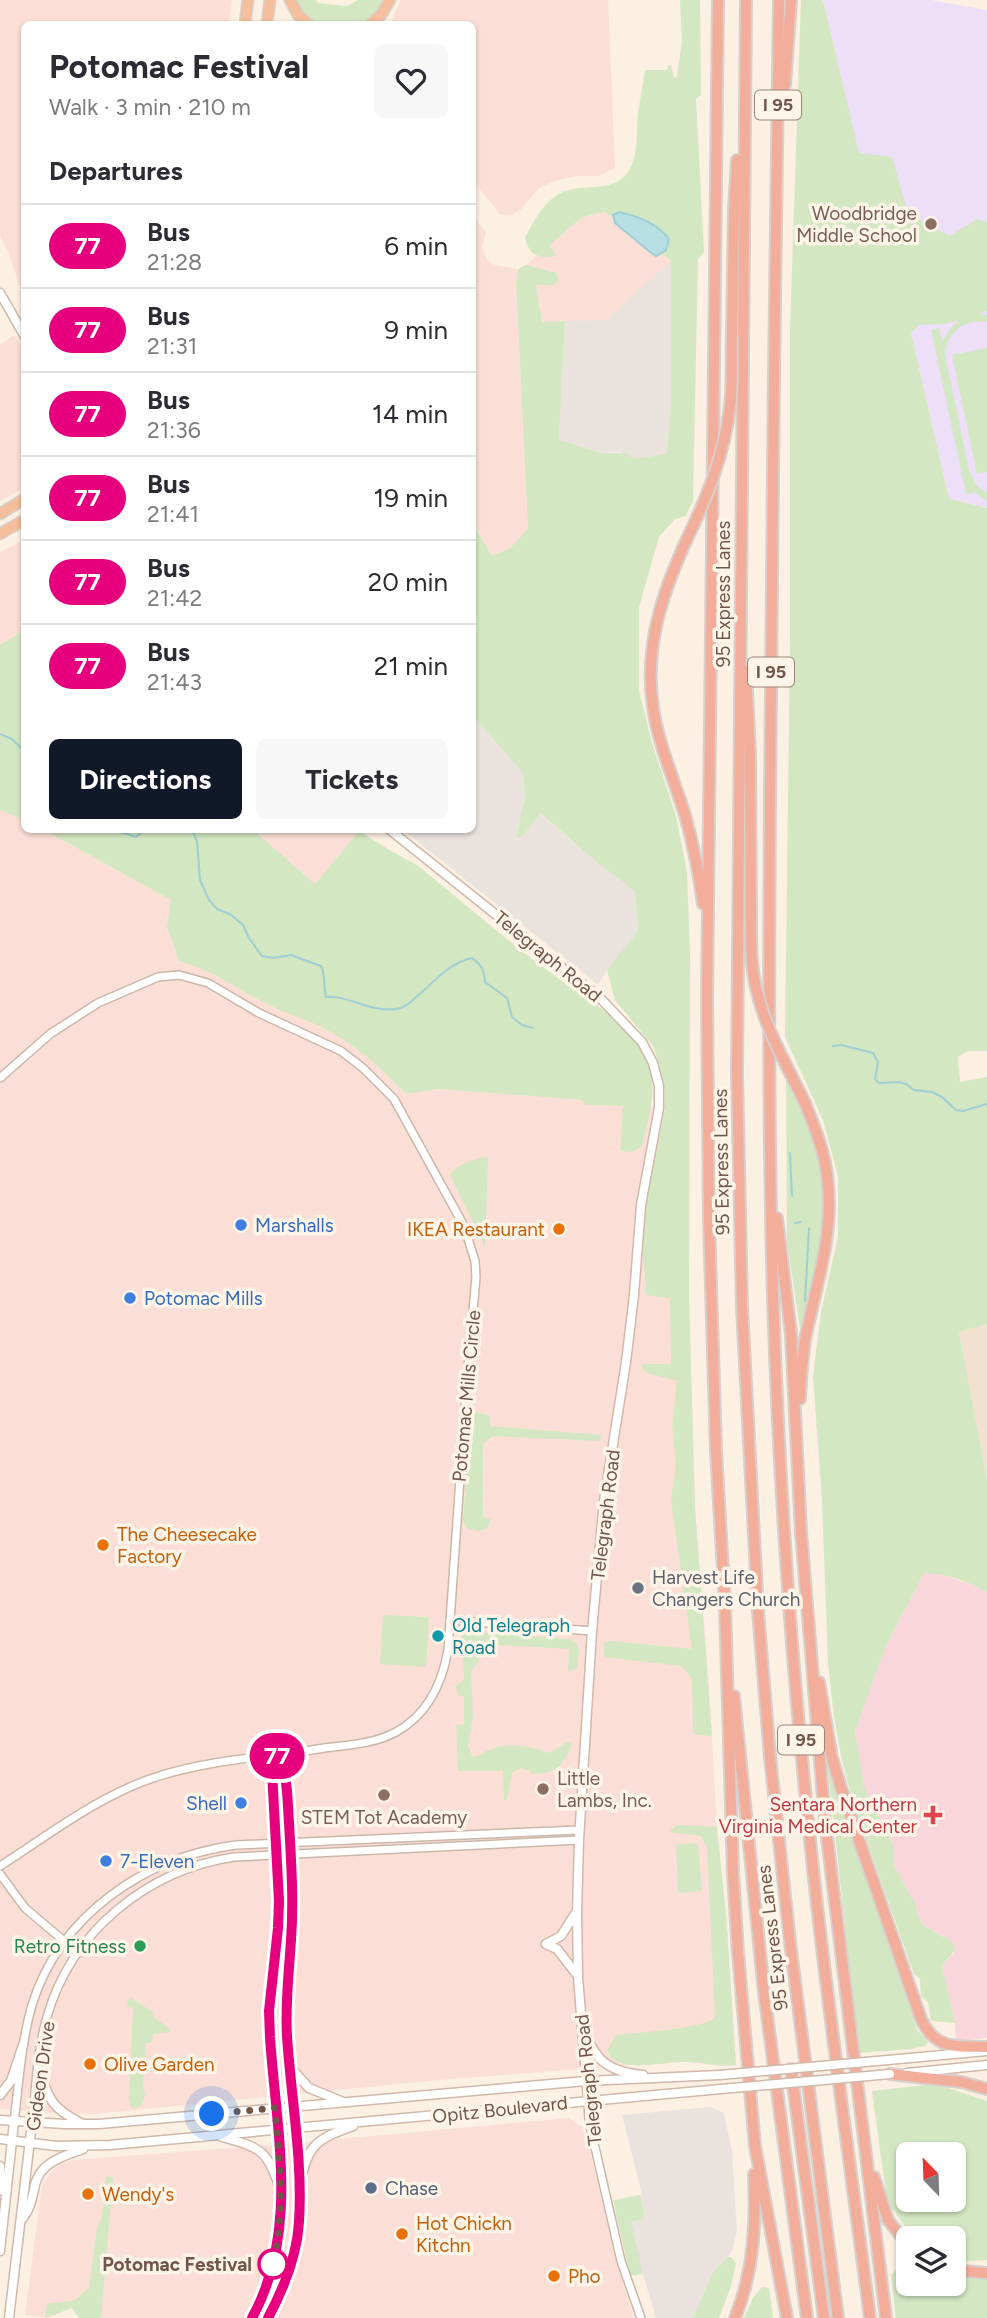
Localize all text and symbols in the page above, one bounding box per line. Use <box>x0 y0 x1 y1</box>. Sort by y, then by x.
button: heart <box>374 44 448 118</box>
text: Potomac Festival <box>49 47 309 86</box>
road number: I 95 <box>755 90 801 120</box>
text: Walk · 3 min · 210 m <box>49 93 251 121</box>
text: Departures <box>49 155 183 187</box>
place label: Woodbridge Middle School <box>796 202 917 247</box>
text: Bus <box>147 216 190 248</box>
marker: Woodbridge Middle School <box>923 216 939 232</box>
text: 6 min <box>384 230 448 262</box>
text: 77 <box>74 231 101 260</box>
text: 21:28 <box>147 248 202 276</box>
text: Bus <box>147 300 190 332</box>
text: 9 min <box>384 314 448 346</box>
text: 77 <box>74 315 101 344</box>
text: 21:31 <box>147 332 197 360</box>
text: Bus <box>147 384 190 416</box>
text: 14 min <box>372 398 448 430</box>
text: 77 <box>74 399 101 428</box>
text: 21:36 <box>147 416 201 444</box>
text: Bus <box>147 468 190 500</box>
text: 19 min <box>373 482 448 514</box>
text: 77 <box>74 483 101 512</box>
text: 21:41 <box>147 500 199 528</box>
street label: 95 Express Lanes <box>712 521 735 667</box>
text: Bus <box>147 552 190 584</box>
text: 20 min <box>368 566 448 598</box>
text: 77 <box>74 567 101 596</box>
text: 21:42 <box>147 584 202 612</box>
text: Bus <box>147 636 190 668</box>
text: 21 min <box>374 650 448 682</box>
text: 77 <box>74 651 101 680</box>
road number: I 95 <box>748 658 794 686</box>
text: 21:43 <box>147 668 202 696</box>
button: Directions <box>49 739 242 819</box>
button: Tickets <box>256 739 448 819</box>
street label: Telegraph Road <box>489 906 606 1007</box>
street label: 95 Express Lanes <box>709 1088 734 1235</box>
place label: Marshalls <box>255 1214 334 1237</box>
marker: Marshalls <box>233 1217 249 1233</box>
place label: IKEA Restaurant <box>407 1218 545 1241</box>
marker: IKEA Restaurant <box>551 1221 567 1237</box>
place label: Potomac Mills <box>144 1287 263 1310</box>
marker: Potomac Mills <box>122 1290 138 1306</box>
street label: Potomac Mills Circle <box>448 1309 485 1483</box>
street label: Telegraph Road <box>586 1448 625 1582</box>
place label: The Cheesecake Factory <box>117 1523 257 1568</box>
marker: The Cheesecake Factory <box>95 1537 111 1553</box>
place label: Harvest Life Changers Church <box>652 1566 800 1611</box>
marker: Harvest Life Changers Church <box>630 1580 646 1596</box>
place label: Old Telegraph Road <box>452 1614 570 1659</box>
marker: Old Telegraph Road <box>430 1628 446 1644</box>
road number: I 95 <box>778 1726 824 1755</box>
line badge: 77 <box>246 1733 308 1779</box>
text: 77 <box>264 1741 290 1770</box>
place label: Little Lambs, Inc. <box>557 1767 652 1812</box>
marker: Little Lambs, Inc. <box>535 1781 551 1797</box>
marker: STEM Tot Academy <box>376 1787 392 1803</box>
place label: Shell <box>186 1792 227 1815</box>
place label: Sentara Northern Virginia Medical Center <box>719 1793 918 1838</box>
marker: Shell <box>233 1795 249 1811</box>
marker: Sentara Northern Virginia Medical Center <box>923 1805 943 1825</box>
place label: STEM Tot Academy <box>301 1806 467 1829</box>
place label: 7-Eleven <box>120 1850 194 1873</box>
marker: 7-Eleven <box>98 1853 114 1869</box>
street label: 95 Express Lanes <box>752 1864 793 2012</box>
place label: Retro Fitness <box>14 1935 126 1958</box>
marker: Retro Fitness <box>132 1938 148 1954</box>
street label: Telegraph Road <box>570 2013 607 2147</box>
street label: Gideon Drive <box>21 2020 60 2132</box>
place label: Olive Garden <box>104 2053 215 2076</box>
marker: Olive Garden <box>82 2056 98 2072</box>
street label: Opitz Boulevard <box>431 2091 569 2128</box>
your location <box>194 2096 229 2131</box>
north arrow <box>896 2142 966 2212</box>
map controls <box>896 2142 966 2296</box>
place label: Chase <box>385 2177 438 2200</box>
marker: Chase <box>363 2180 379 2196</box>
place label: Wendy's <box>102 2183 174 2206</box>
marker: Wendy's <box>80 2186 96 2202</box>
place label: Hot Chickn Kitchn <box>416 2212 512 2257</box>
marker: Hot Chickn Kitchn <box>394 2226 410 2242</box>
button: layers <box>896 2226 966 2296</box>
marker: Potomac Festival <box>258 2249 288 2279</box>
place label: Potomac Festival <box>102 2253 252 2276</box>
place label: Pho <box>568 2265 601 2288</box>
marker: Pho <box>546 2268 562 2284</box>

